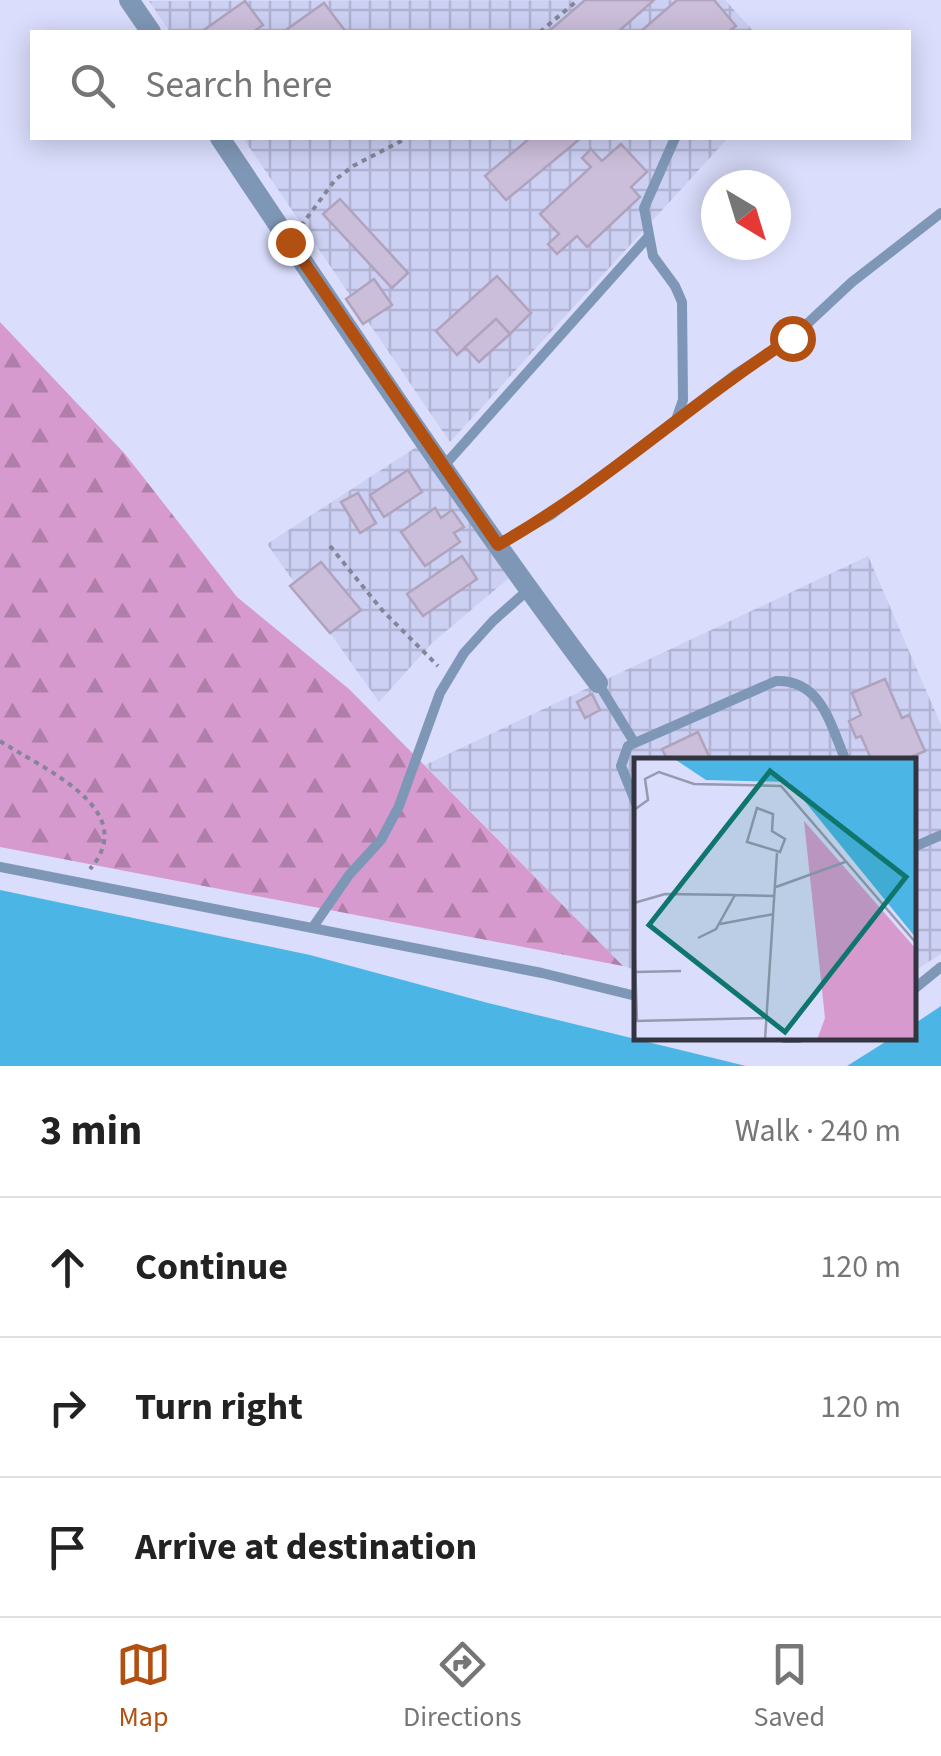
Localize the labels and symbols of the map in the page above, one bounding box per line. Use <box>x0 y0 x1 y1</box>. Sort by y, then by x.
north arrow <box>701 170 791 260</box>
route end <box>268 220 314 266</box>
route start <box>770 316 816 362</box>
inset map <box>634 758 916 1041</box>

